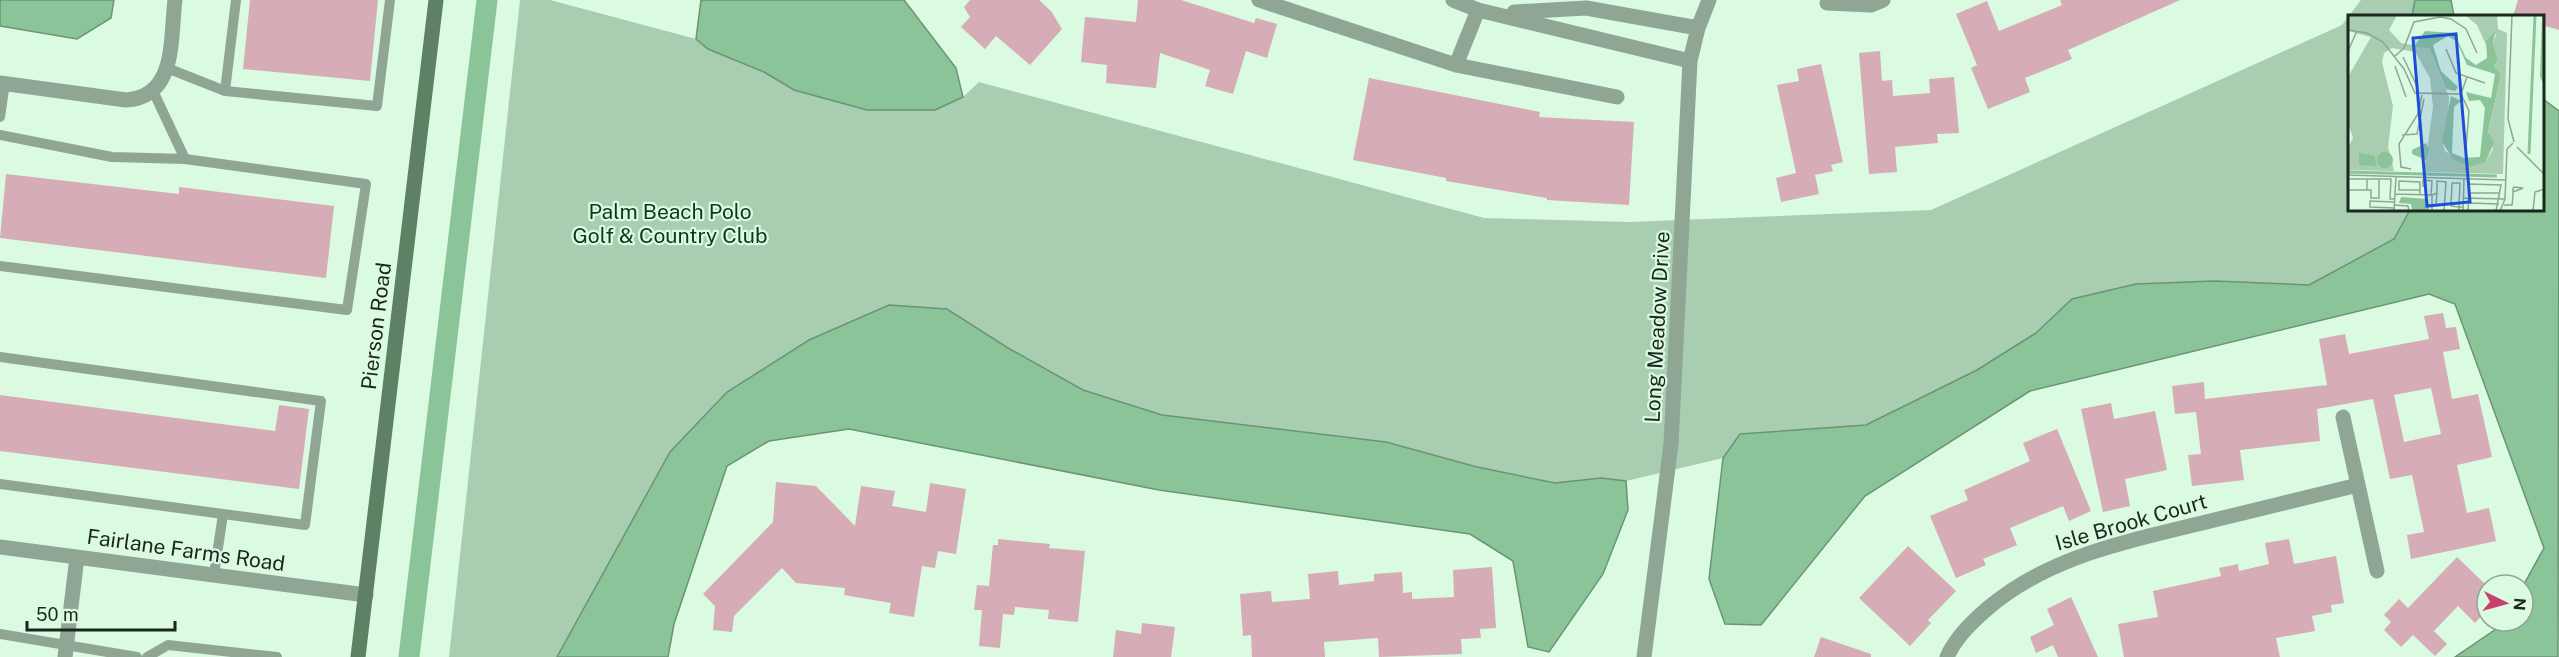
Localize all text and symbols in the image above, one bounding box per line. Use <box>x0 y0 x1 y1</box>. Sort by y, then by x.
inset map <box>2348 15 2544 212</box>
park label: Palm Beach Polo Golf & Country Club <box>572 199 768 248</box>
street label: Long Meadow Drive <box>1640 231 1674 423</box>
street label: Pierson Road <box>356 261 396 391</box>
street label: Isle Brook Court <box>2052 488 2210 556</box>
street label: Fairlane Farms Road <box>85 524 287 576</box>
north arrow <box>2475 573 2535 633</box>
scale bar <box>27 594 176 632</box>
text: N <box>2509 597 2529 611</box>
text: 50 m <box>36 604 79 625</box>

